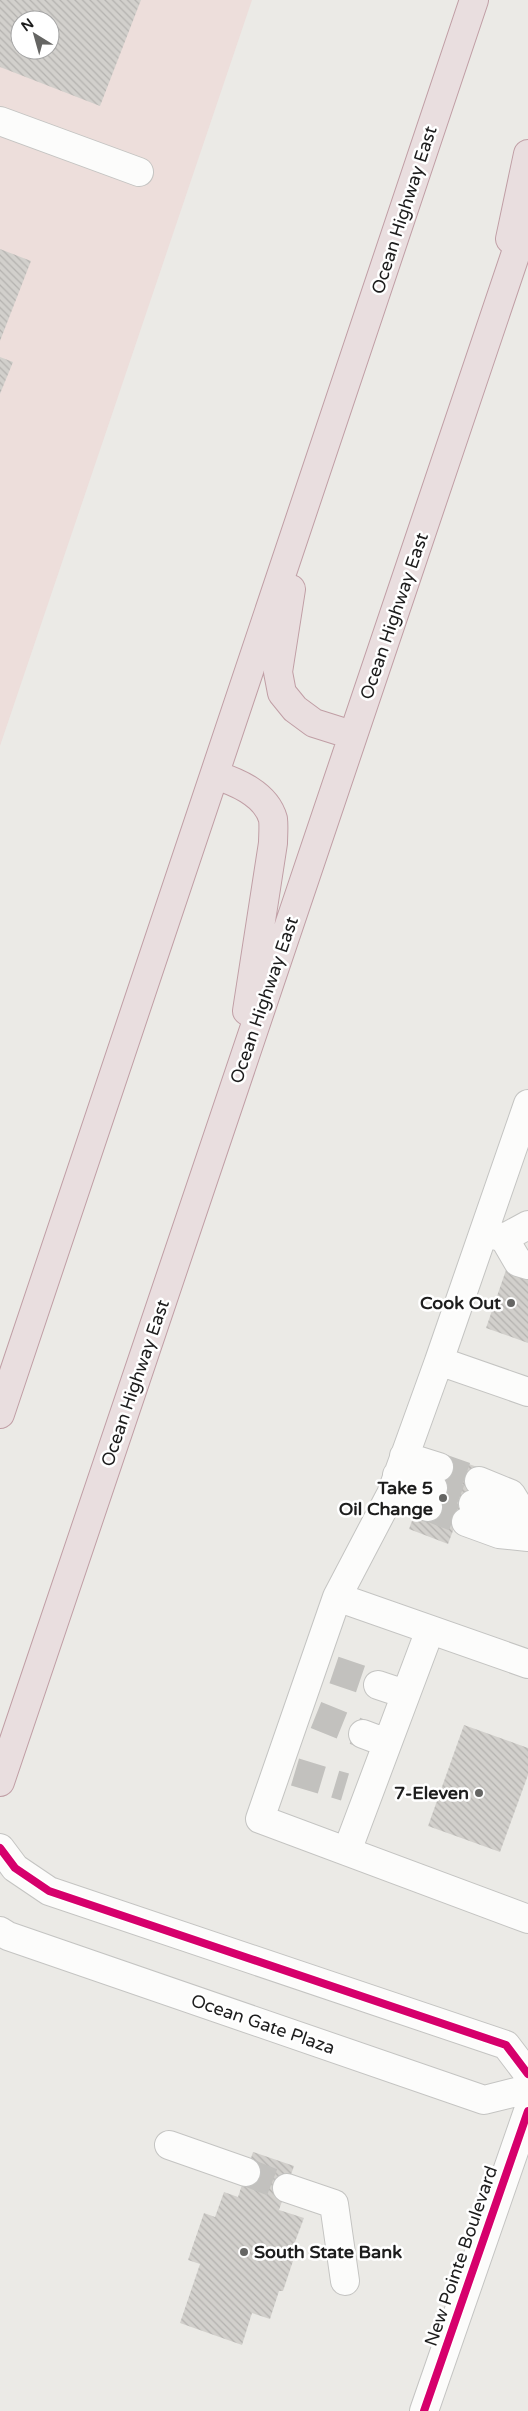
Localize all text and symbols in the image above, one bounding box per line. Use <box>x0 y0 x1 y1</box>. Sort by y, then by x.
north arrow <box>10 10 60 60</box>
text: N <box>18 15 37 35</box>
street label: Ocean Highway East <box>366 123 442 297</box>
street label: Ocean Highway East <box>355 530 433 702</box>
street label: Ocean Highway East <box>225 914 303 1086</box>
place label: Cook Out <box>420 1292 501 1314</box>
street label: Ocean Highway East <box>96 1297 174 1469</box>
marker: Cook Out <box>505 1297 517 1309</box>
place label: Take 5 Oil Change <box>339 1477 433 1520</box>
marker: Take 5 Oil Change <box>437 1492 449 1504</box>
place label: 7-Eleven <box>394 1782 469 1804</box>
marker: 7-Eleven <box>473 1787 485 1799</box>
street label: Ocean Gate Plaza <box>188 1989 338 2059</box>
street label: New Pointe Boulevard <box>420 2163 502 2349</box>
place label: South State Bank <box>254 2241 402 2263</box>
marker: South State Bank <box>238 2246 250 2258</box>

